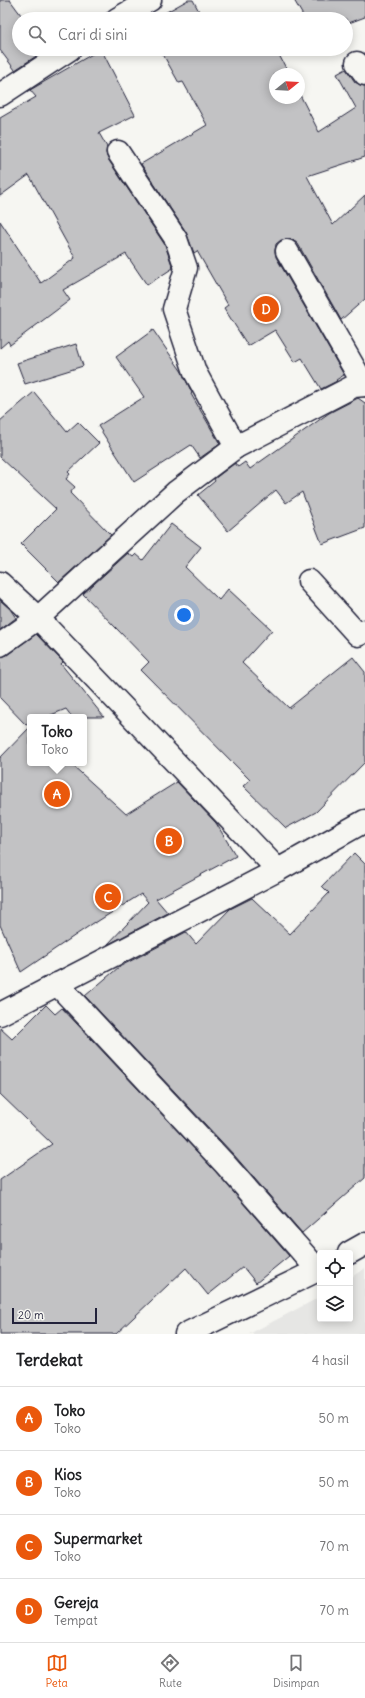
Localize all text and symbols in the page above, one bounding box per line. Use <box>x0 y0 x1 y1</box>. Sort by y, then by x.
search box <box>12 12 353 56</box>
icon: search <box>26 23 48 45</box>
text: Cari di sini <box>58 25 127 44</box>
north arrow <box>269 68 305 104</box>
pin: D <box>253 294 279 324</box>
your location <box>174 605 194 625</box>
popup <box>27 714 87 766</box>
text: Toko <box>41 722 73 741</box>
text: Toko <box>41 741 68 758</box>
pin: A <box>44 779 70 809</box>
pin: B <box>156 826 182 856</box>
pin: C <box>95 882 121 912</box>
map controls <box>317 1250 353 1322</box>
button: locate <box>317 1250 353 1286</box>
button: layers <box>317 1286 353 1322</box>
scale bar <box>12 1306 97 1325</box>
text: 20 m <box>18 1308 44 1322</box>
text: Terdekat <box>16 1349 83 1371</box>
text: 4 hasil <box>312 1352 349 1369</box>
text: Toko <box>54 1401 85 1420</box>
text: A <box>25 1410 33 1427</box>
text: 50 m <box>318 1410 349 1427</box>
text: Toko <box>54 1420 81 1437</box>
text: Kios <box>54 1465 82 1484</box>
text: B <box>25 1474 33 1491</box>
text: 50 m <box>318 1474 349 1491</box>
text: Toko <box>54 1484 81 1501</box>
text: Supermarket <box>54 1529 142 1548</box>
text: C <box>25 1538 33 1555</box>
text: 70 m <box>320 1538 349 1555</box>
text: Toko <box>54 1548 81 1565</box>
text: Gereja <box>54 1593 99 1612</box>
text: D <box>24 1602 34 1619</box>
text: 70 m <box>320 1602 349 1619</box>
text: Tempat <box>54 1612 98 1629</box>
tab: Peta <box>46 1652 68 1690</box>
tab: Rute <box>159 1652 182 1690</box>
tab: Disimpan <box>273 1652 319 1690</box>

